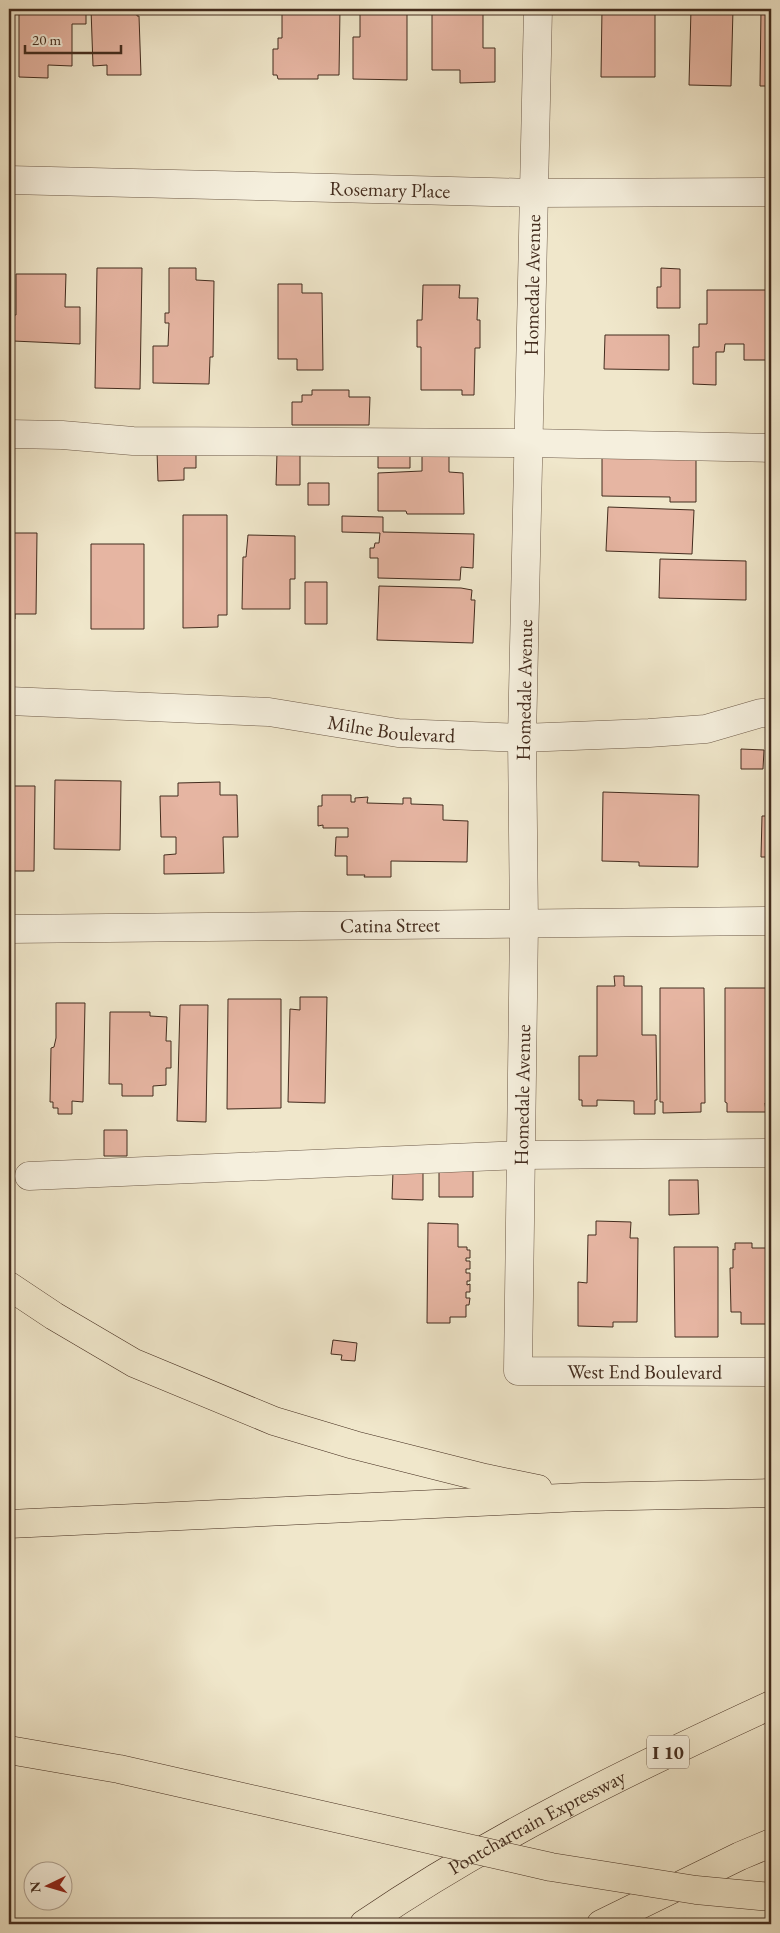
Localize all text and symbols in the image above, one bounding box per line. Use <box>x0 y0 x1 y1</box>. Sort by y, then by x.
scale bar <box>25 22 121 54</box>
text: 20 m <box>32 30 61 49</box>
street label: Rosemary Place <box>329 175 451 204</box>
street label: Homedale Avenue <box>518 214 546 356</box>
street label: Homedale Avenue <box>510 619 538 761</box>
street label: Milne Boulevard <box>326 709 457 748</box>
street label: Catina Street <box>340 911 441 939</box>
street label: Homedale Avenue <box>508 1024 536 1166</box>
street label: West End Boulevard <box>567 1358 723 1385</box>
road number: I 10 <box>647 1735 689 1768</box>
street label: Pontchartrain Expressway <box>443 1763 630 1880</box>
north arrow <box>22 1860 72 1910</box>
text: N <box>26 1880 45 1894</box>

